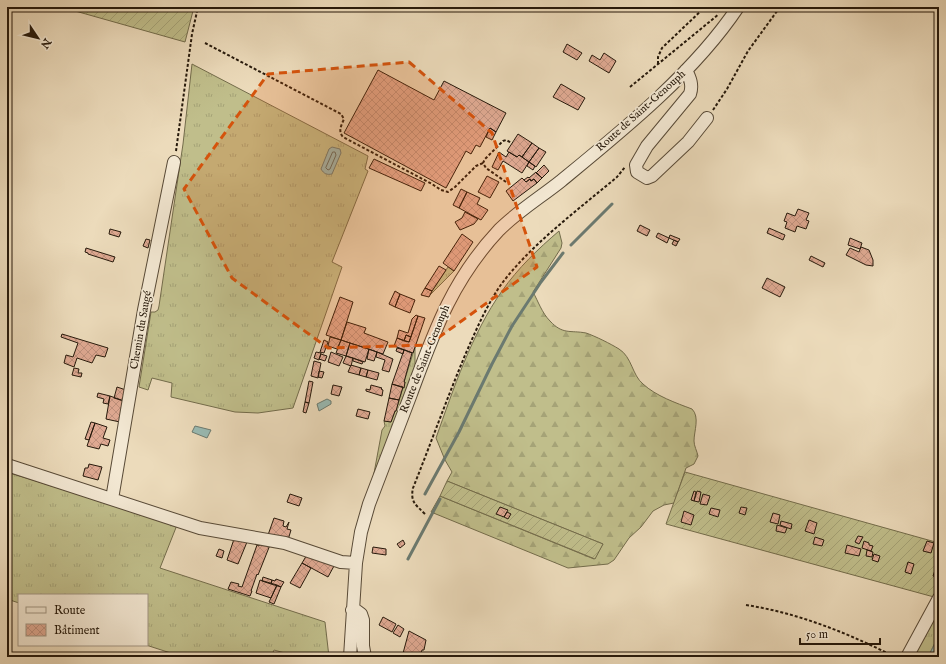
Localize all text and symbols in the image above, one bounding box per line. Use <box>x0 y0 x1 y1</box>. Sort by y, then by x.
north arrow <box>18 18 58 58</box>
text: N <box>37 34 54 51</box>
street label: Route de Saint-Genouph <box>593 67 689 155</box>
street label: Chemin du Saugé <box>127 290 155 370</box>
street label: Route de Saint-Genouph <box>397 303 453 415</box>
legend <box>18 594 148 646</box>
text: Route <box>54 603 86 618</box>
scale bar <box>800 620 880 646</box>
text: Bâtiment <box>54 623 100 638</box>
text: 50 m <box>806 627 828 642</box>

